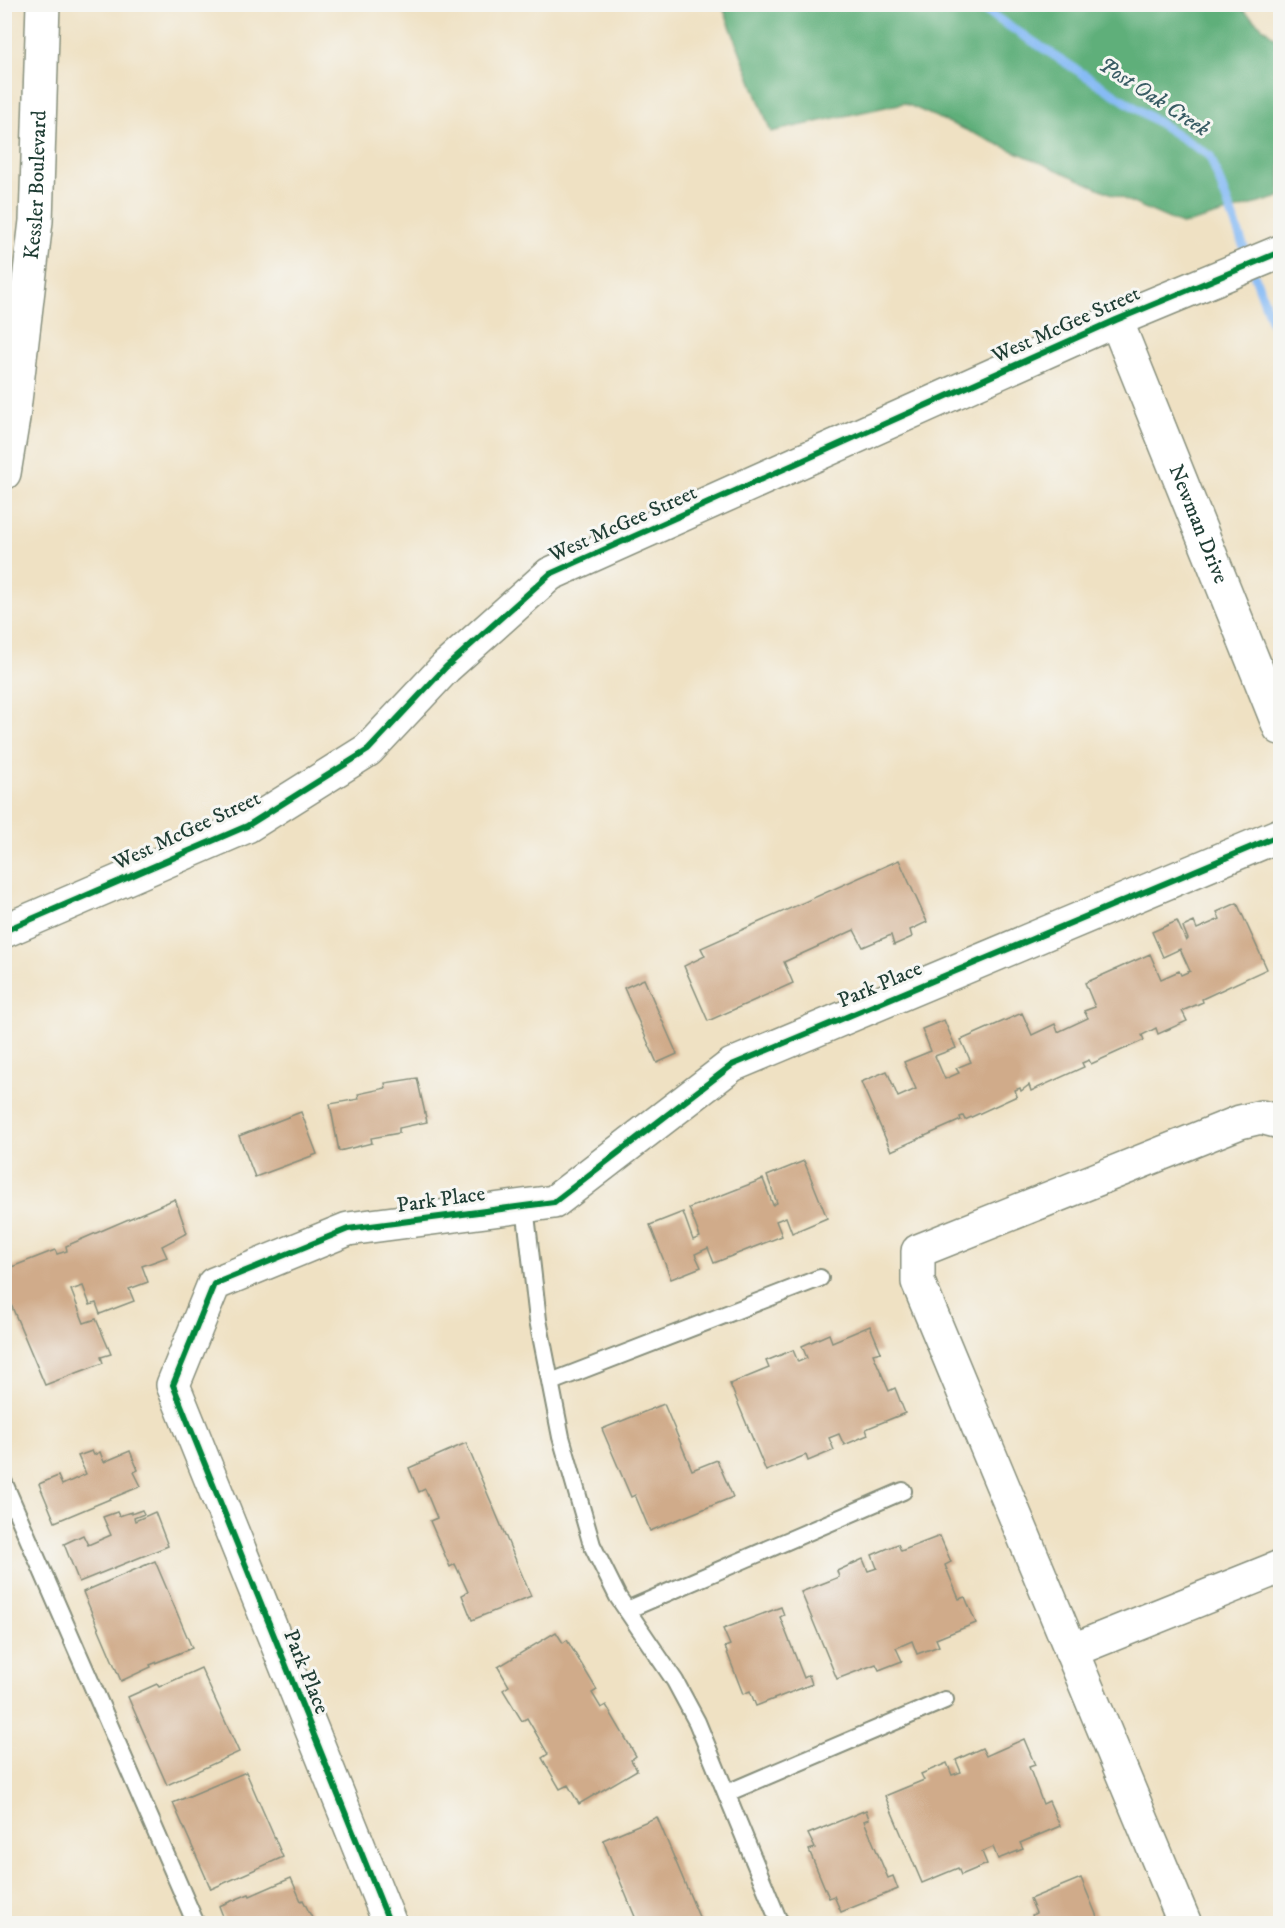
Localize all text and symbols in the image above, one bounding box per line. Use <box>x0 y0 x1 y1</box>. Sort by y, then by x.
water label: Post Oak Creek <box>1094 51 1215 143</box>
street label: Kessler Boulevard <box>19 109 53 261</box>
street label: West McGee Street <box>987 281 1144 370</box>
street label: Newman Drive <box>1163 461 1234 588</box>
street label: West McGee Street <box>544 480 701 569</box>
street label: West McGee Street <box>108 785 265 877</box>
street label: Park Place <box>834 956 926 1014</box>
street label: Park Place <box>395 1181 487 1219</box>
street label: Park Place <box>277 1626 335 1718</box>

